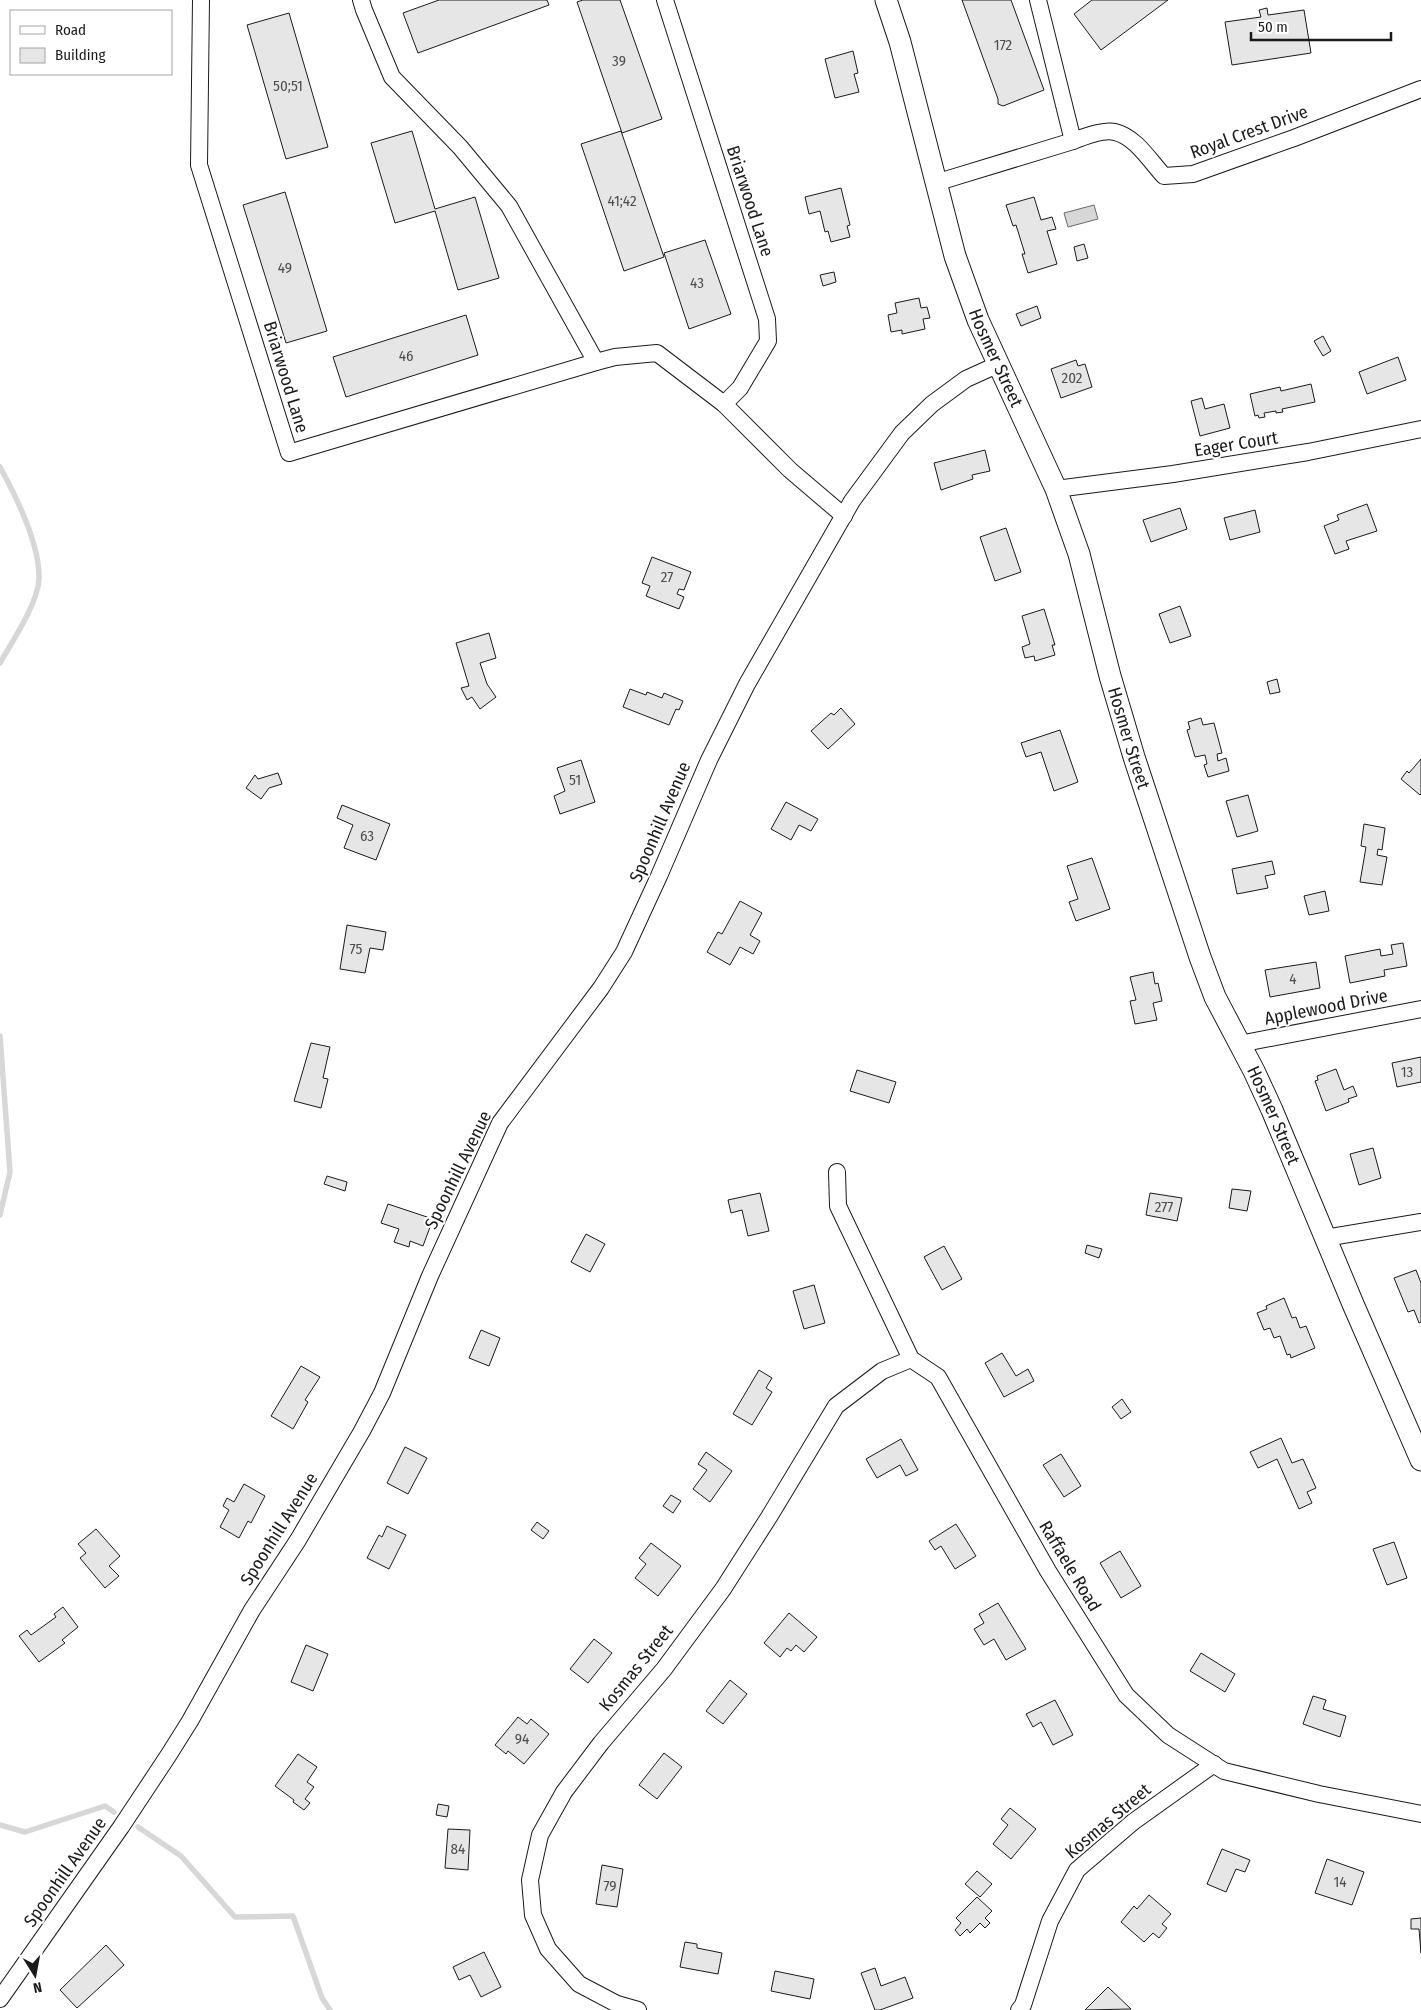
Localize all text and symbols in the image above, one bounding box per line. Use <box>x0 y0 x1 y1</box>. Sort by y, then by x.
legend <box>10 10 172 75</box>
scale bar <box>1251 10 1391 42</box>
text: 50 m <box>1258 18 1288 36</box>
text: Road <box>55 21 86 39</box>
house number: 172 <box>994 36 1013 54</box>
text: Building <box>55 46 106 64</box>
house number: 39 <box>612 52 626 70</box>
house number: 50;51 <box>273 77 303 95</box>
street label: Royal Crest Drive <box>1187 100 1311 164</box>
street label: Briarwood Lane <box>722 143 778 259</box>
house number: 41;42 <box>607 192 637 210</box>
house number: 49 <box>278 259 292 277</box>
house number: 43 <box>690 274 704 292</box>
street label: Hosmer Street <box>964 306 1028 411</box>
street label: Briarwood Lane <box>259 319 313 436</box>
house number: 46 <box>399 347 413 365</box>
house number: 202 <box>1062 369 1083 387</box>
street label: Eager Court <box>1193 427 1279 461</box>
house number: 27 <box>661 568 673 586</box>
street label: Hosmer Street <box>1103 684 1155 792</box>
street label: Spoonhill Avenue <box>625 758 695 886</box>
house number: 51 <box>569 771 581 789</box>
house number: 63 <box>360 827 374 845</box>
house number: 75 <box>350 940 362 958</box>
house number: 4 <box>1289 970 1297 988</box>
street label: Applewood Drive <box>1263 984 1389 1030</box>
street label: Hosmer Street <box>1242 1062 1305 1168</box>
house number: 13 <box>1401 1063 1414 1081</box>
street label: Spoonhill Avenue <box>420 1107 496 1233</box>
house number: 277 <box>1155 1198 1173 1216</box>
street label: Spoonhill Avenue <box>236 1468 323 1589</box>
street label: Raffaele Road <box>1034 1517 1106 1615</box>
street label: Kosmas Street <box>594 1620 678 1716</box>
house number: 94 <box>515 1730 529 1748</box>
street label: Kosmas Street <box>1061 1779 1155 1863</box>
street label: Spoonhill Avenue <box>19 1813 111 1931</box>
house number: 84 <box>451 1840 465 1858</box>
house number: 14 <box>1333 1873 1347 1891</box>
house number: 79 <box>603 1877 617 1895</box>
north arrow <box>10 1950 60 2000</box>
text: N <box>32 1978 43 1996</box>

